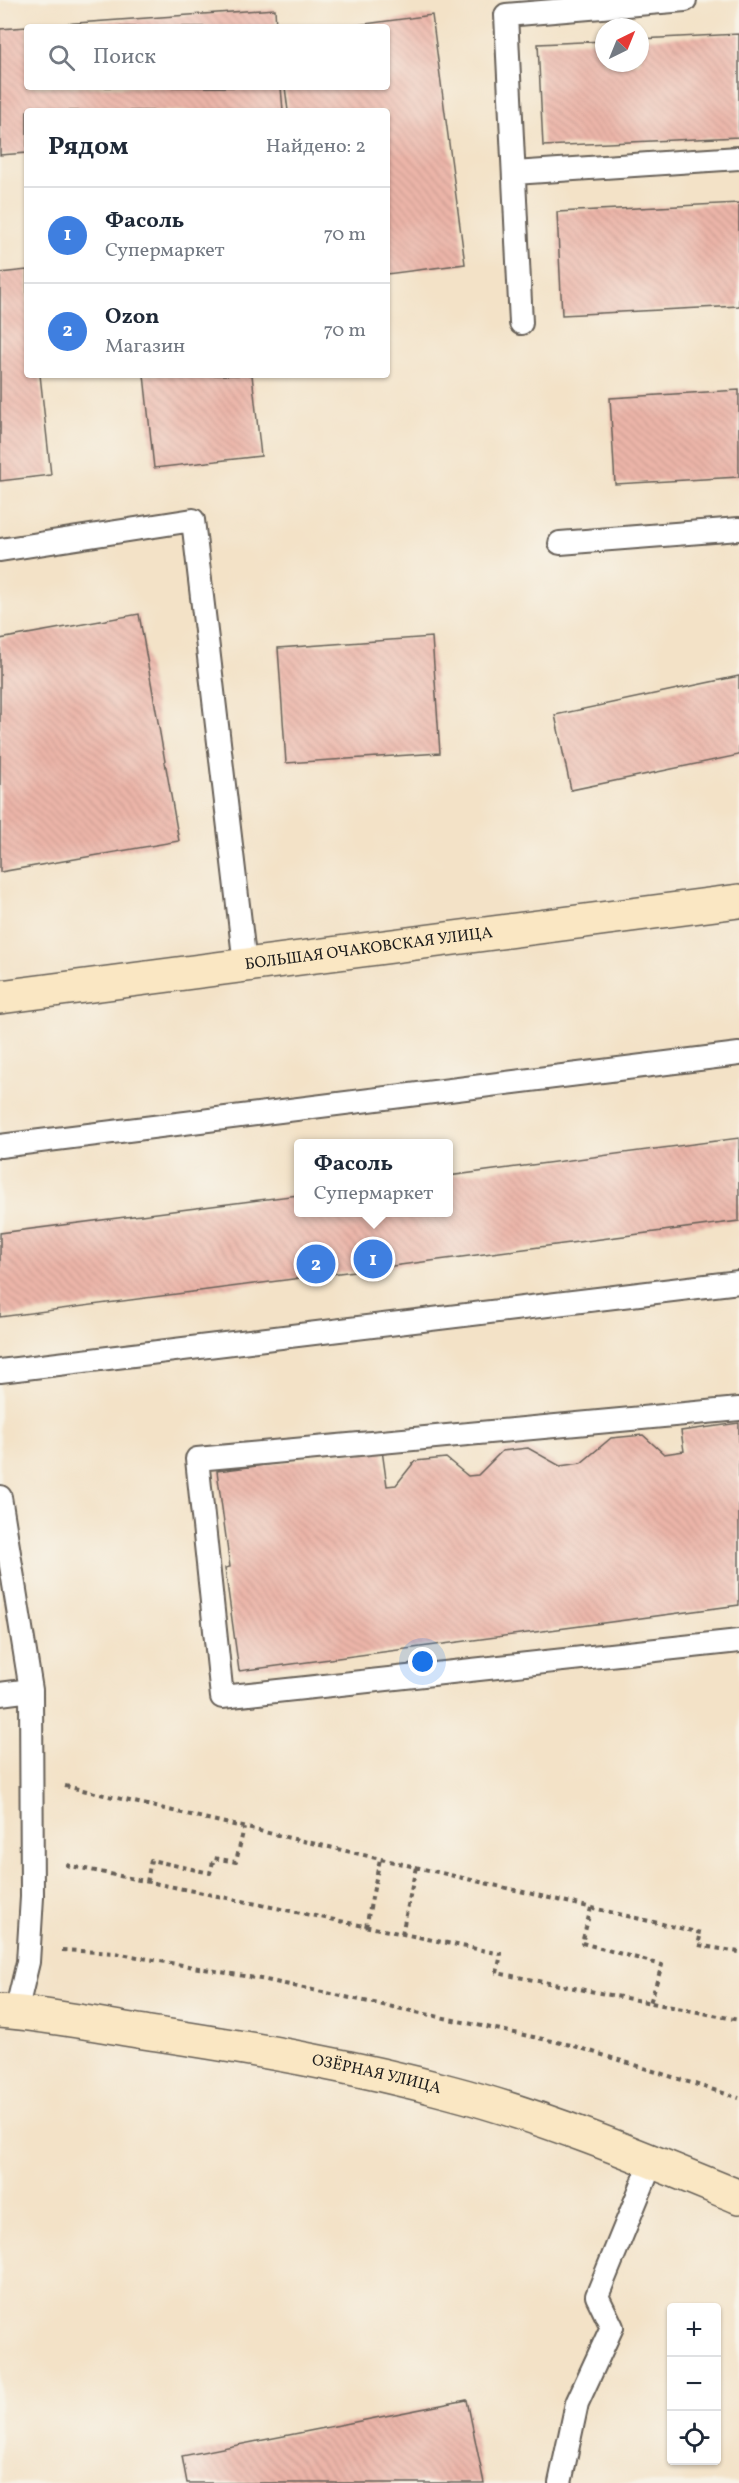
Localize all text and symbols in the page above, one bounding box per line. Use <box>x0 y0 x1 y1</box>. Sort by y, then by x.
north arrow <box>595 18 649 72</box>
search box <box>24 24 390 90</box>
icon: search <box>45 41 78 74</box>
text: Поиск <box>93 42 156 73</box>
text: Рядом <box>48 129 128 165</box>
text: Найдено: 2 <box>266 133 366 161</box>
text: Фасоль <box>105 206 184 237</box>
text: 1 <box>63 221 72 249</box>
text: 70 m <box>323 221 366 249</box>
text: Супермаркет <box>105 237 225 265</box>
text: Ozon <box>105 302 160 333</box>
text: 2 <box>62 317 73 345</box>
text: 70 m <box>323 317 366 345</box>
text: Магазин <box>105 333 185 361</box>
street label: БОЛЬШАЯ ОЧАКОВСКАЯ УЛИЦА <box>244 922 494 976</box>
popup <box>294 1139 453 1217</box>
text: Фасоль <box>314 1149 393 1180</box>
text: Супермаркет <box>314 1180 433 1208</box>
pin: 1 <box>354 1236 392 1282</box>
pin: 2 <box>296 1242 336 1286</box>
your location <box>408 1647 437 1676</box>
street label: ОЗЁРНАЯ УЛИЦА <box>310 2050 444 2100</box>
map controls <box>667 2303 721 2465</box>
button: + <box>667 2303 721 2357</box>
button: − <box>667 2357 721 2411</box>
button: locate <box>667 2411 721 2465</box>

